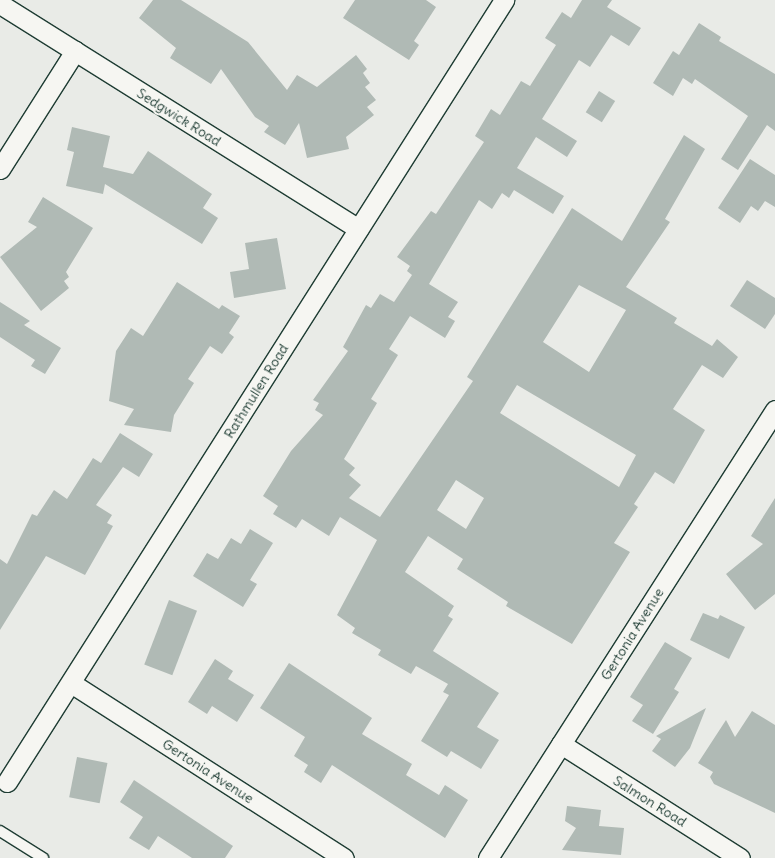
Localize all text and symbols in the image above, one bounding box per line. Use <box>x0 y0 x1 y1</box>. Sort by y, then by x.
street label: Sedgwick Road <box>134 84 224 150</box>
street label: Rathmullen Road <box>220 341 292 441</box>
street label: Gertonia Avenue <box>597 585 667 683</box>
street label: Gertonia Avenue <box>159 735 257 807</box>
street label: Salmon Road <box>610 772 690 830</box>

